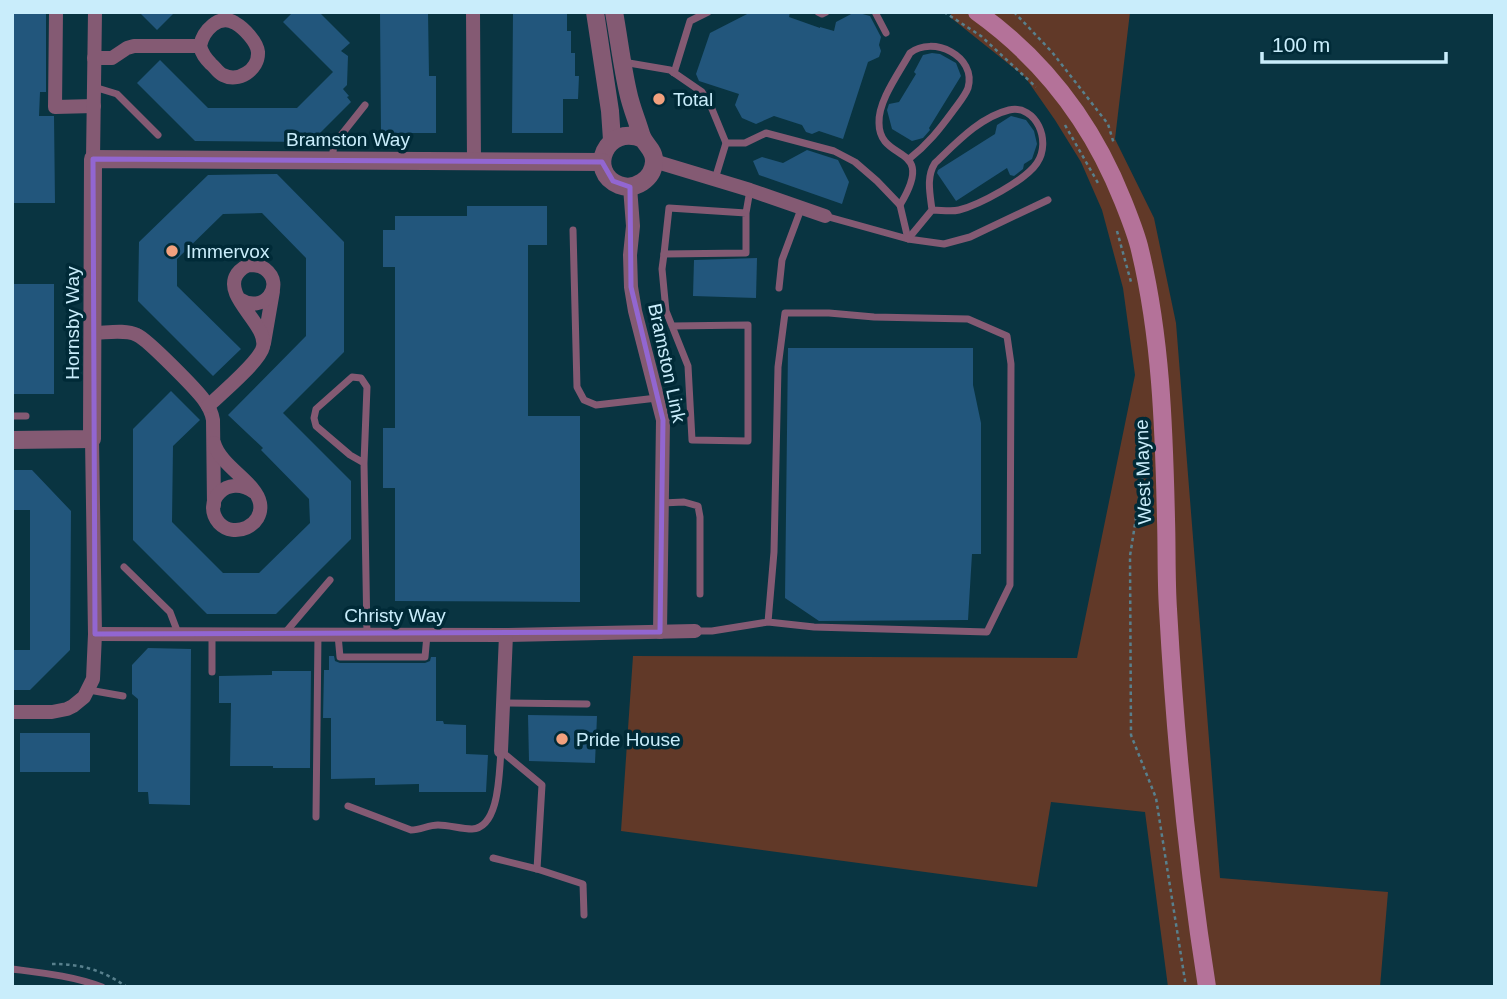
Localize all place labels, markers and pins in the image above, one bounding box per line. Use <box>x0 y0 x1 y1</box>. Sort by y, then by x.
place label: Total <box>673 89 713 110</box>
marker: Total <box>651 91 667 107</box>
place label: Immervox <box>186 241 270 262</box>
marker: Immervox <box>164 243 180 259</box>
place label: Pride House <box>576 729 681 750</box>
marker: Pride House <box>554 731 570 747</box>

